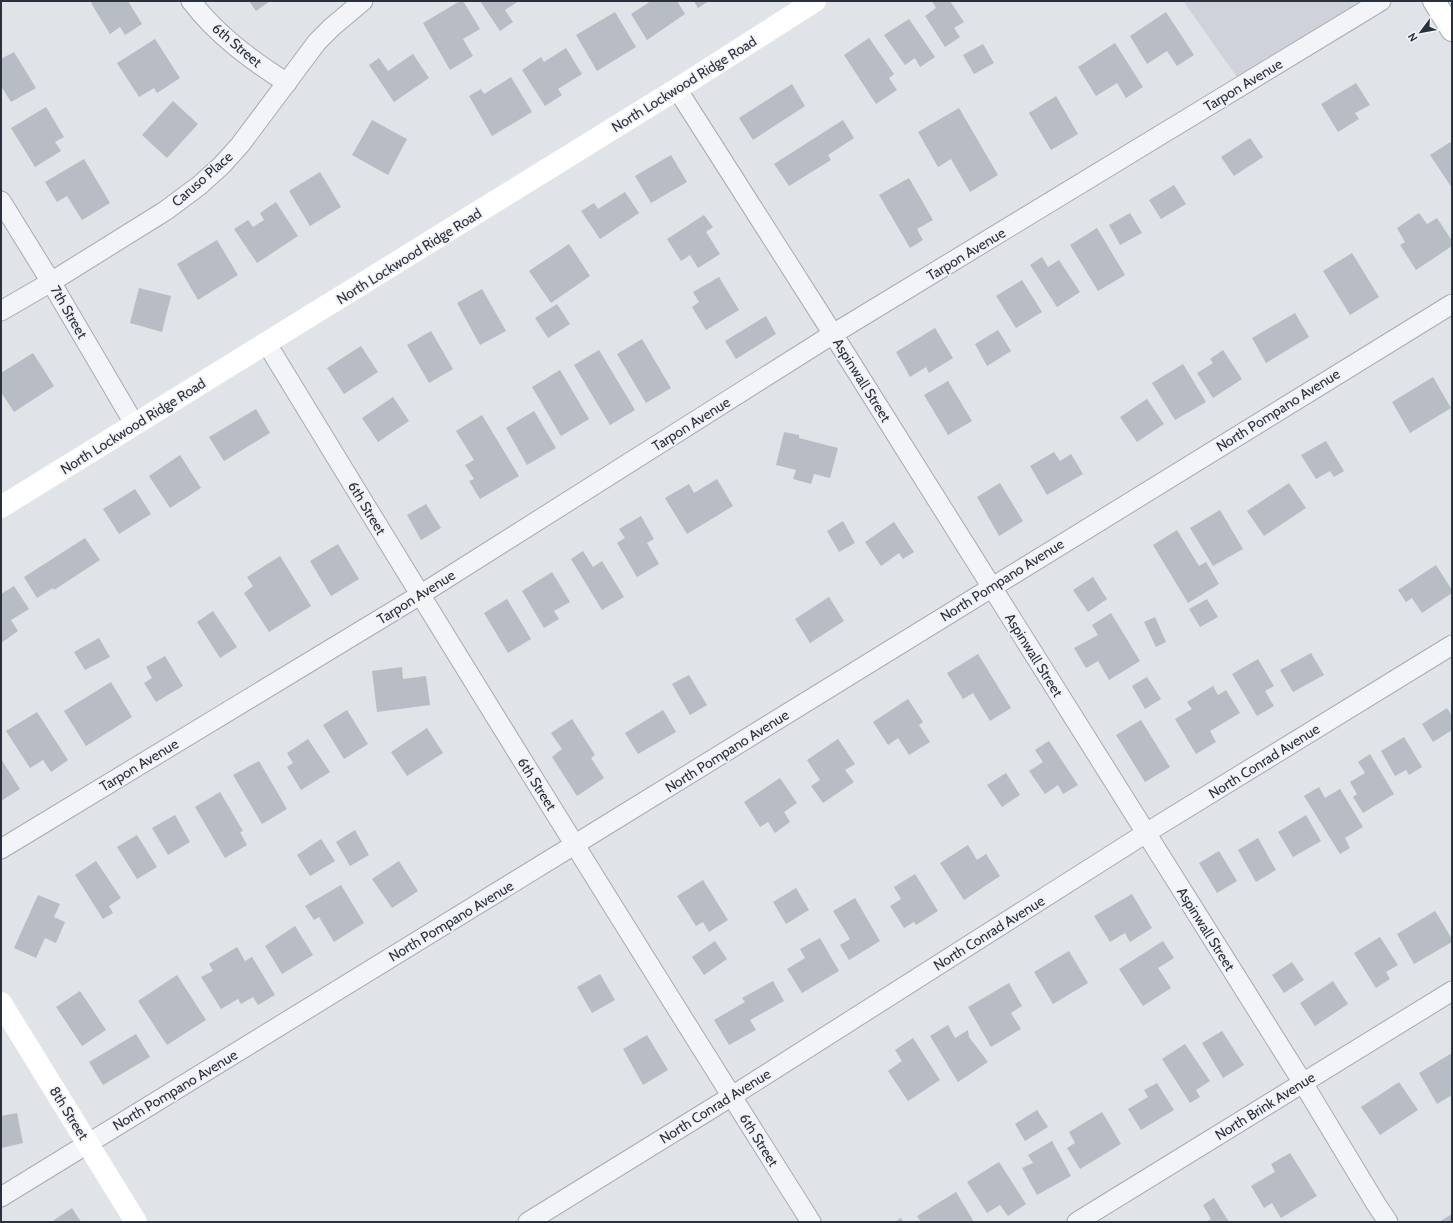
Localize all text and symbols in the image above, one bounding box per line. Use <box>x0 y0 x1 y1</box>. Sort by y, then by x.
north arrow <box>1401 12 1441 52</box>
street label: 6th Street <box>208 19 266 71</box>
text: N <box>1405 30 1421 44</box>
street label: North Lockwood Ridge Road <box>608 32 760 136</box>
street label: Tarpon Avenue <box>1200 54 1286 116</box>
street label: Caruso Place <box>168 148 236 210</box>
street label: North Lockwood Ridge Road <box>333 204 485 308</box>
street label: Tarpon Avenue <box>923 223 1009 285</box>
street label: 7th Street <box>47 282 92 342</box>
street label: Aspinwall Street <box>829 335 895 425</box>
street label: North Pompano Avenue <box>1213 365 1343 455</box>
street label: North Lockwood Ridge Road <box>57 374 209 478</box>
street label: Tarpon Avenue <box>649 393 733 455</box>
street label: 6th Street <box>344 478 390 538</box>
street label: North Pompano Avenue <box>937 535 1067 625</box>
street label: Tarpon Avenue <box>374 566 458 628</box>
street label: Aspinwall Street <box>1001 610 1067 700</box>
street label: North Pompano Avenue <box>662 706 792 796</box>
street label: North Conrad Avenue <box>1205 720 1323 802</box>
street label: Tarpon Avenue <box>96 734 182 796</box>
street label: 6th Street <box>514 754 561 814</box>
street label: North Pompano Avenue <box>385 877 517 965</box>
street label: Aspinwall Street <box>1173 884 1239 974</box>
street label: North Conrad Avenue <box>930 892 1048 974</box>
street label: North Pompano Avenue <box>109 1046 241 1134</box>
street label: North Conrad Avenue <box>656 1065 774 1147</box>
street label: North Brink Avenue <box>1212 1068 1318 1144</box>
street label: 8th Street <box>45 1083 93 1143</box>
street label: 6th Street <box>736 1110 783 1170</box>

